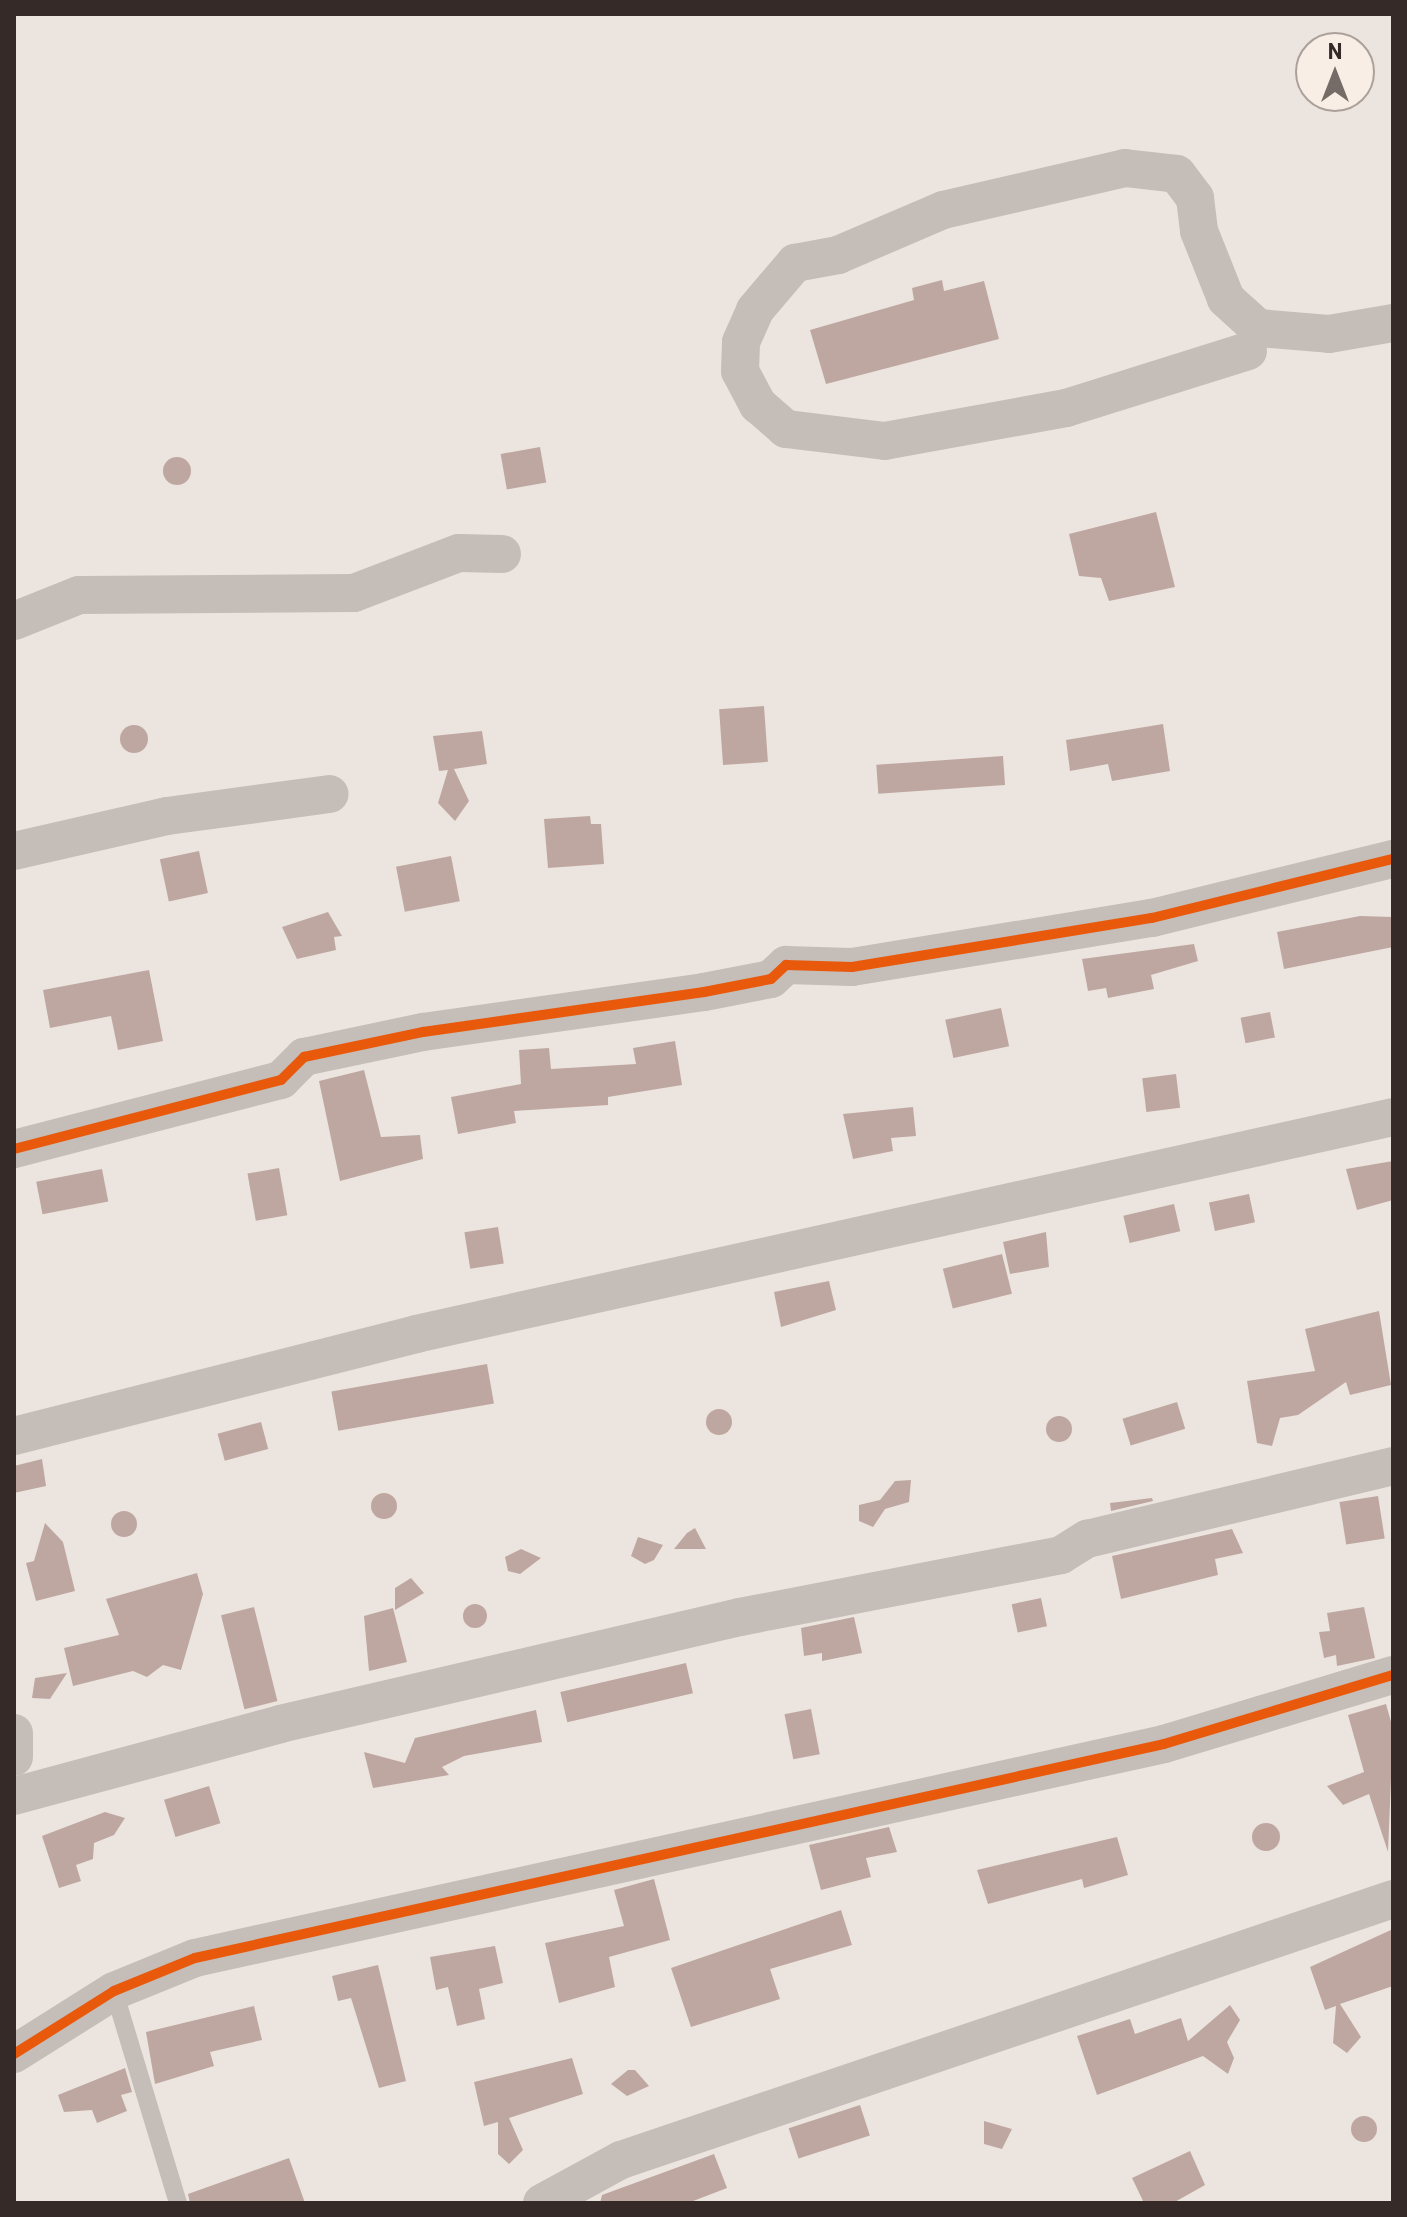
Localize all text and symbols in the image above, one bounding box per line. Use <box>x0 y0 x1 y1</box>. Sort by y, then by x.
north arrow <box>1295 32 1375 112</box>
text: N <box>1328 37 1342 63</box>

